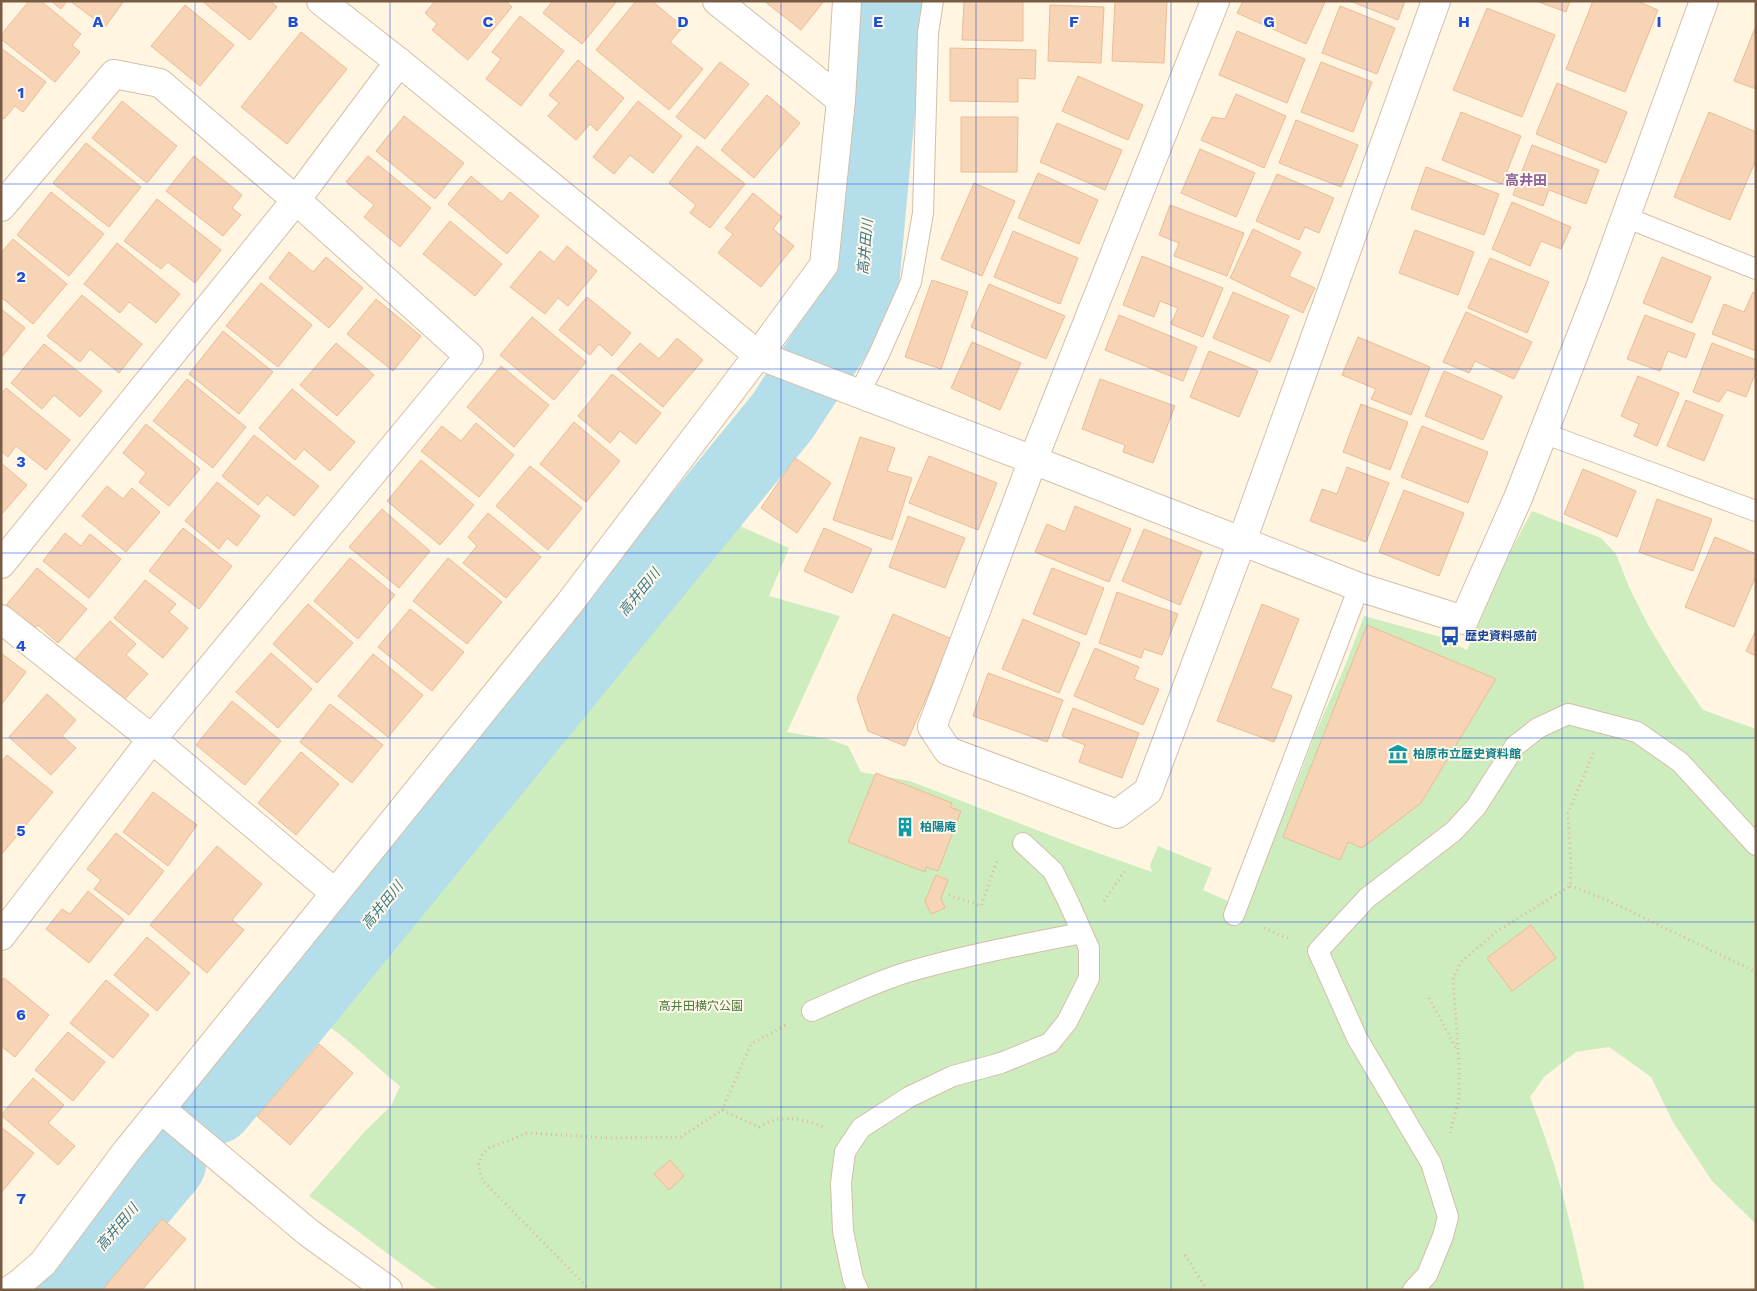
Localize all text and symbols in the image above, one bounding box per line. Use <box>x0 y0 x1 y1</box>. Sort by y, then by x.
text: A <box>93 12 104 31</box>
text: B <box>288 12 299 31</box>
text: C <box>483 12 494 31</box>
text: D <box>677 12 689 31</box>
text: E <box>873 12 883 31</box>
text: F <box>1069 12 1079 31</box>
text: G <box>1263 12 1275 31</box>
text: H <box>1458 12 1470 31</box>
text: I <box>1656 12 1662 31</box>
text: 1 <box>18 83 24 102</box>
district label: 高井田 <box>1505 172 1547 188</box>
water label: 高井田川 <box>855 216 876 276</box>
text: 2 <box>16 267 26 286</box>
text: 3 <box>16 452 26 471</box>
water label: 高井田川 <box>615 564 664 619</box>
bus stop icon: 歴史資料感前 <box>1439 625 1461 647</box>
place label: 歴史資料感前 <box>1465 629 1537 643</box>
text: 4 <box>16 636 26 655</box>
museum icon: 柏原市立歴史資料館 <box>1387 743 1409 765</box>
place label: 柏原市立歴史資料館 <box>1413 747 1521 761</box>
building icon: 柏陽庵 <box>894 816 916 838</box>
place label: 柏陽庵 <box>920 820 956 834</box>
text: 5 <box>16 821 26 840</box>
water label: 高井田川 <box>358 877 407 932</box>
park label: 高井田横穴公園 <box>659 999 743 1013</box>
text: 6 <box>16 1005 26 1024</box>
text: 7 <box>16 1189 26 1208</box>
water label: 高井田川 <box>93 1199 142 1254</box>

